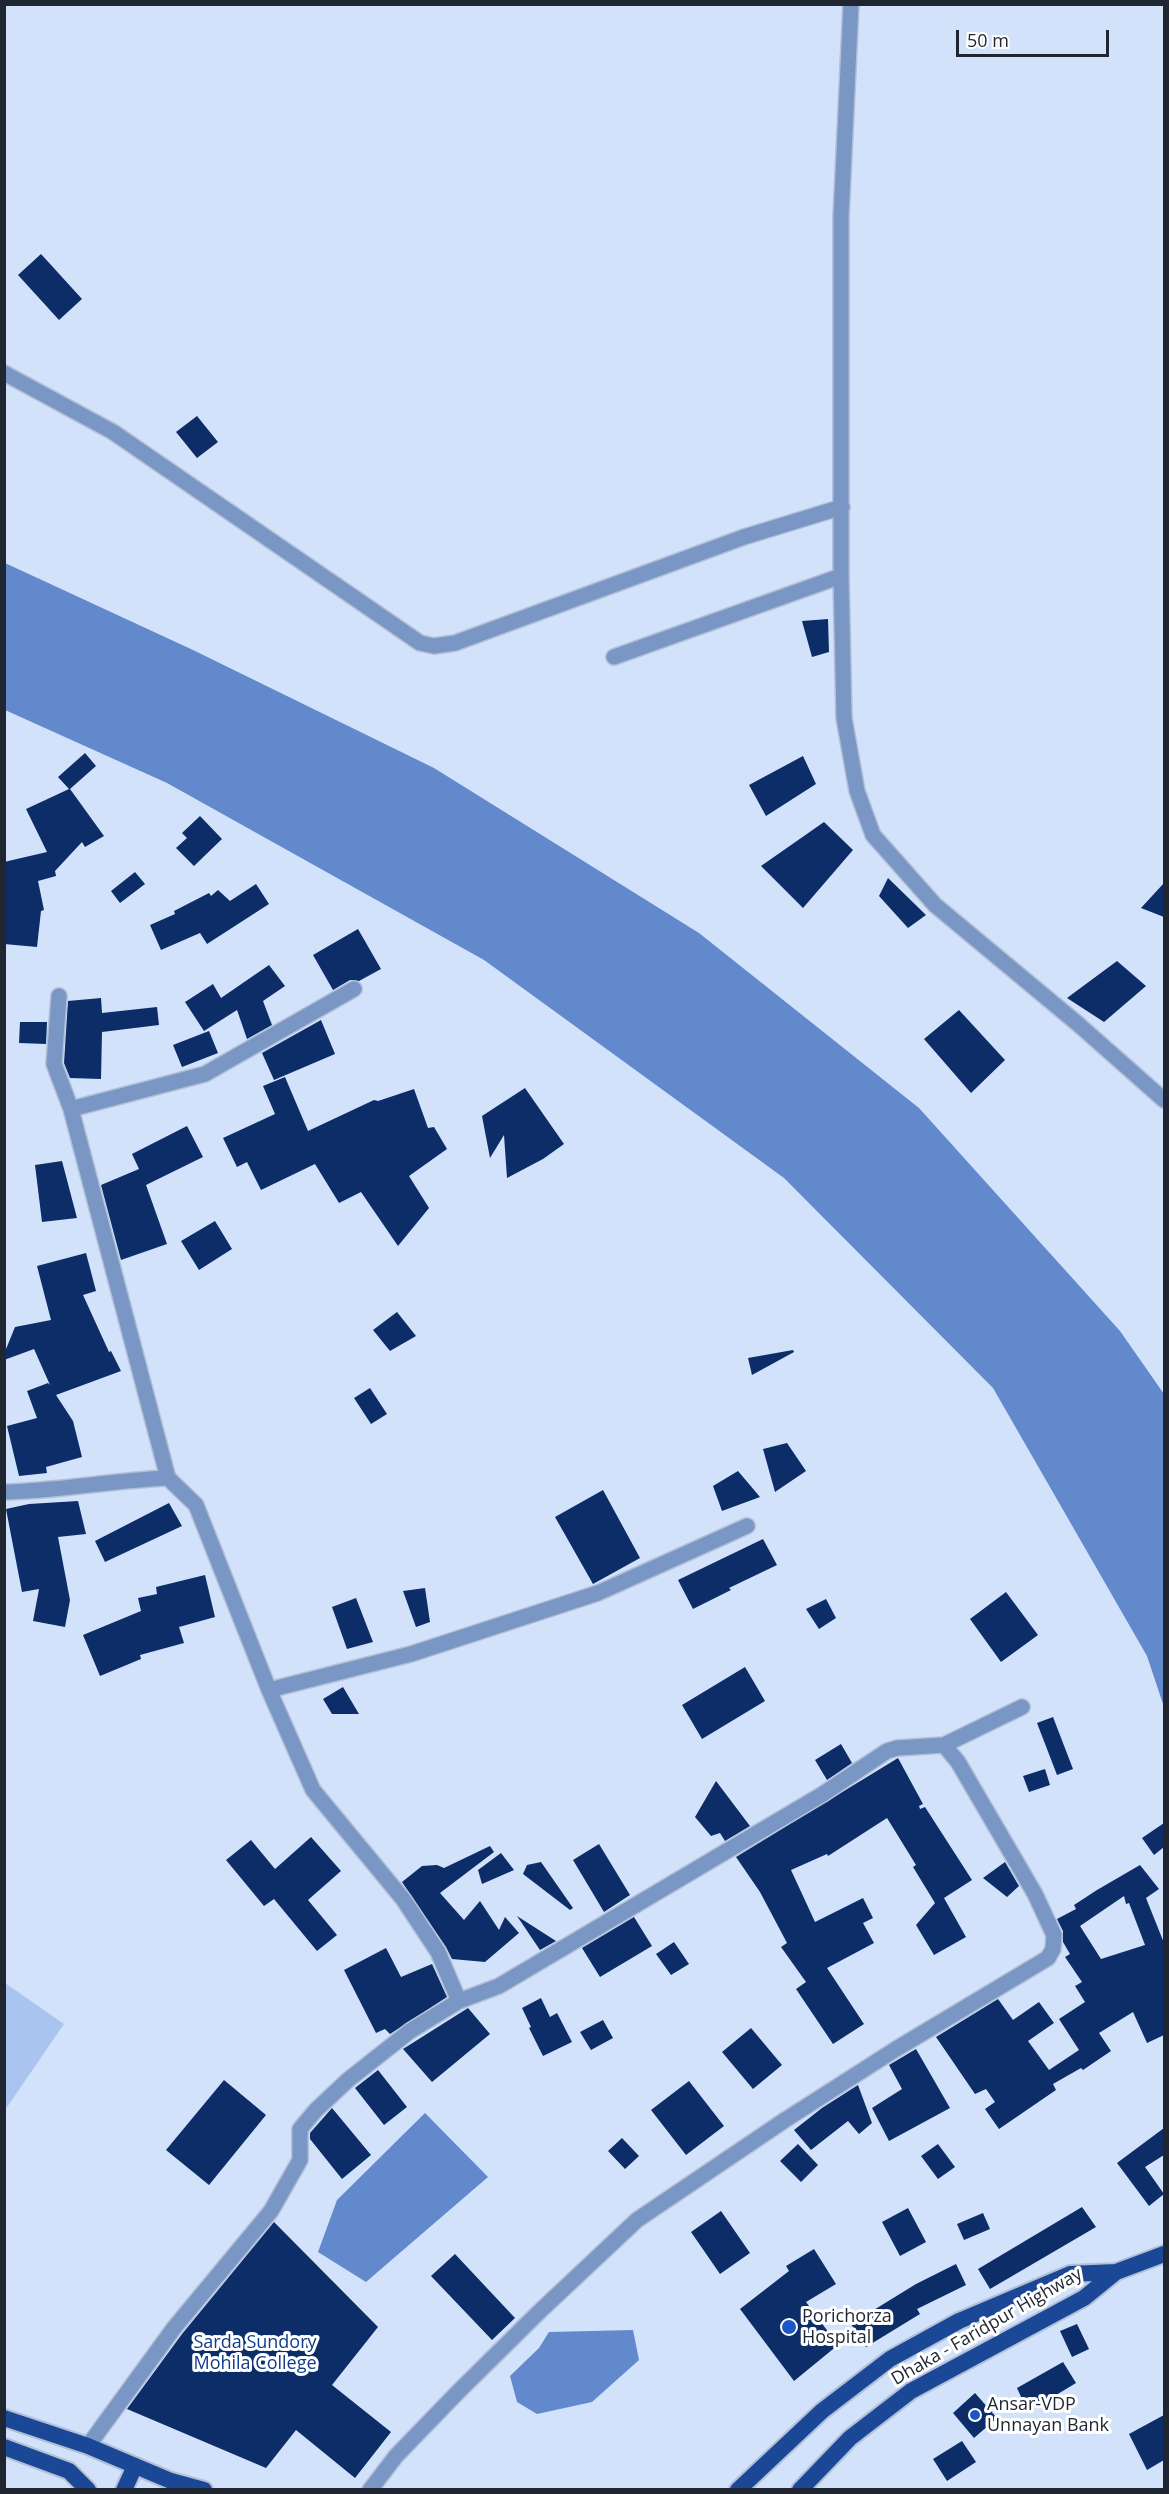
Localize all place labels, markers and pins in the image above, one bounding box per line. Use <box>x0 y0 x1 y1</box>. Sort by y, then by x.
place label: Porichorza Hospital <box>802 2306 892 2348</box>
marker: Porichorza Hospital <box>780 2318 798 2336</box>
place label: Ansar-VDP Unnayan Bank <box>987 2394 1109 2436</box>
marker: Ansar-VDP Unnayan Bank <box>968 2408 982 2422</box>

